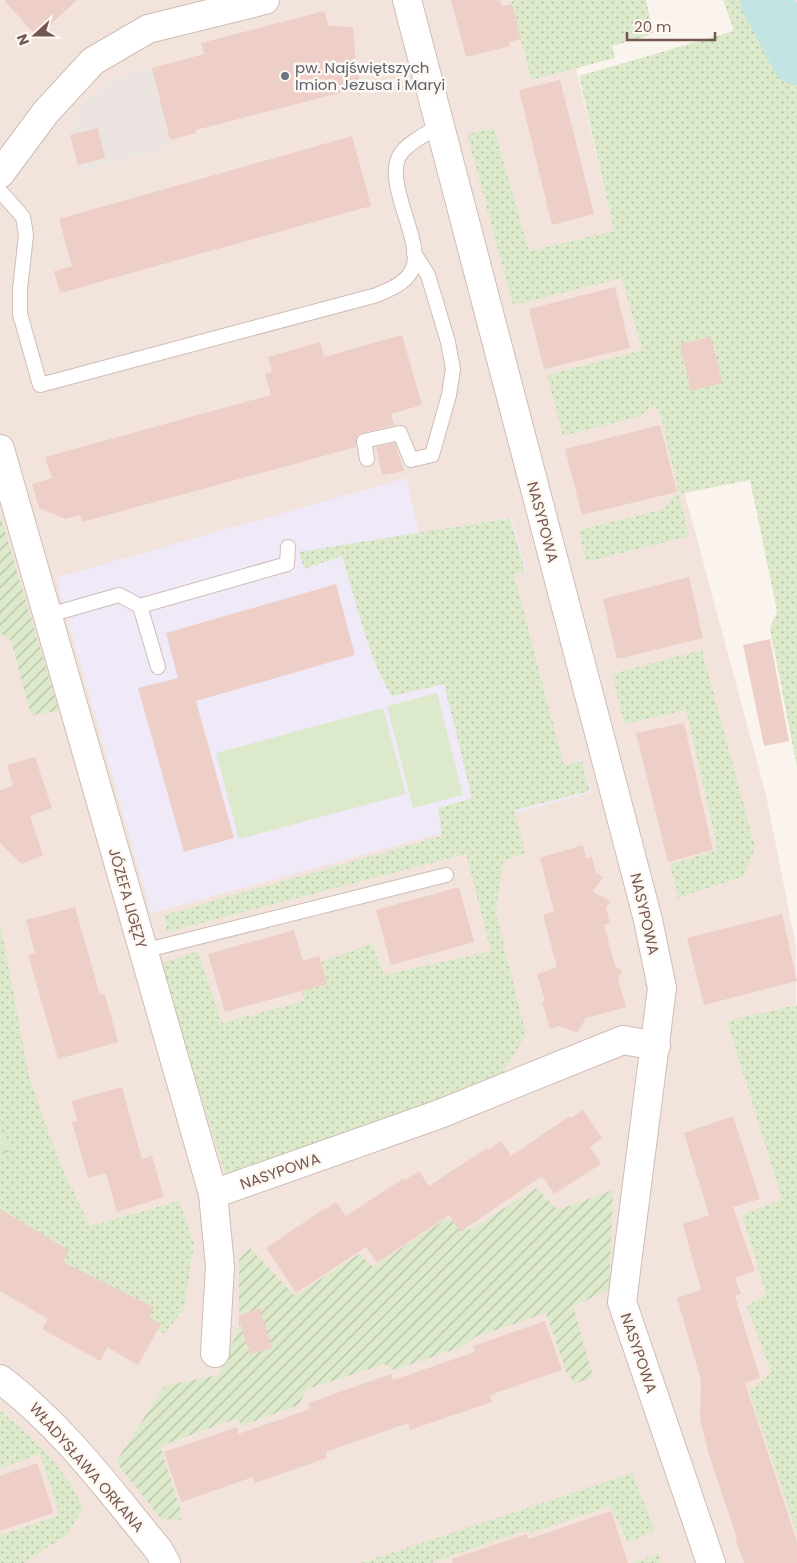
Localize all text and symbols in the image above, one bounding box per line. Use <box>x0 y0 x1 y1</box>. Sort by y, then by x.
north arrow <box>10 10 60 60</box>
scale bar <box>627 10 714 42</box>
text: 20 m <box>634 16 672 37</box>
text: N <box>12 31 34 48</box>
place label: pw. Najświętszych Imion Jezusa i Maryi <box>295 57 445 95</box>
marker: pw. Najświętszych Imion Jezusa i Maryi <box>279 70 291 82</box>
street label: NASYPOWA <box>522 479 564 565</box>
street label: JÓZEFA LIGĘZY <box>104 845 152 951</box>
street label: NASYPOWA <box>625 871 665 957</box>
street label: NASYPOWA <box>237 1147 323 1195</box>
street label: NASYPOWA <box>615 1310 663 1396</box>
street label: WŁADYSŁAWA ORKANA <box>25 1398 149 1536</box>

